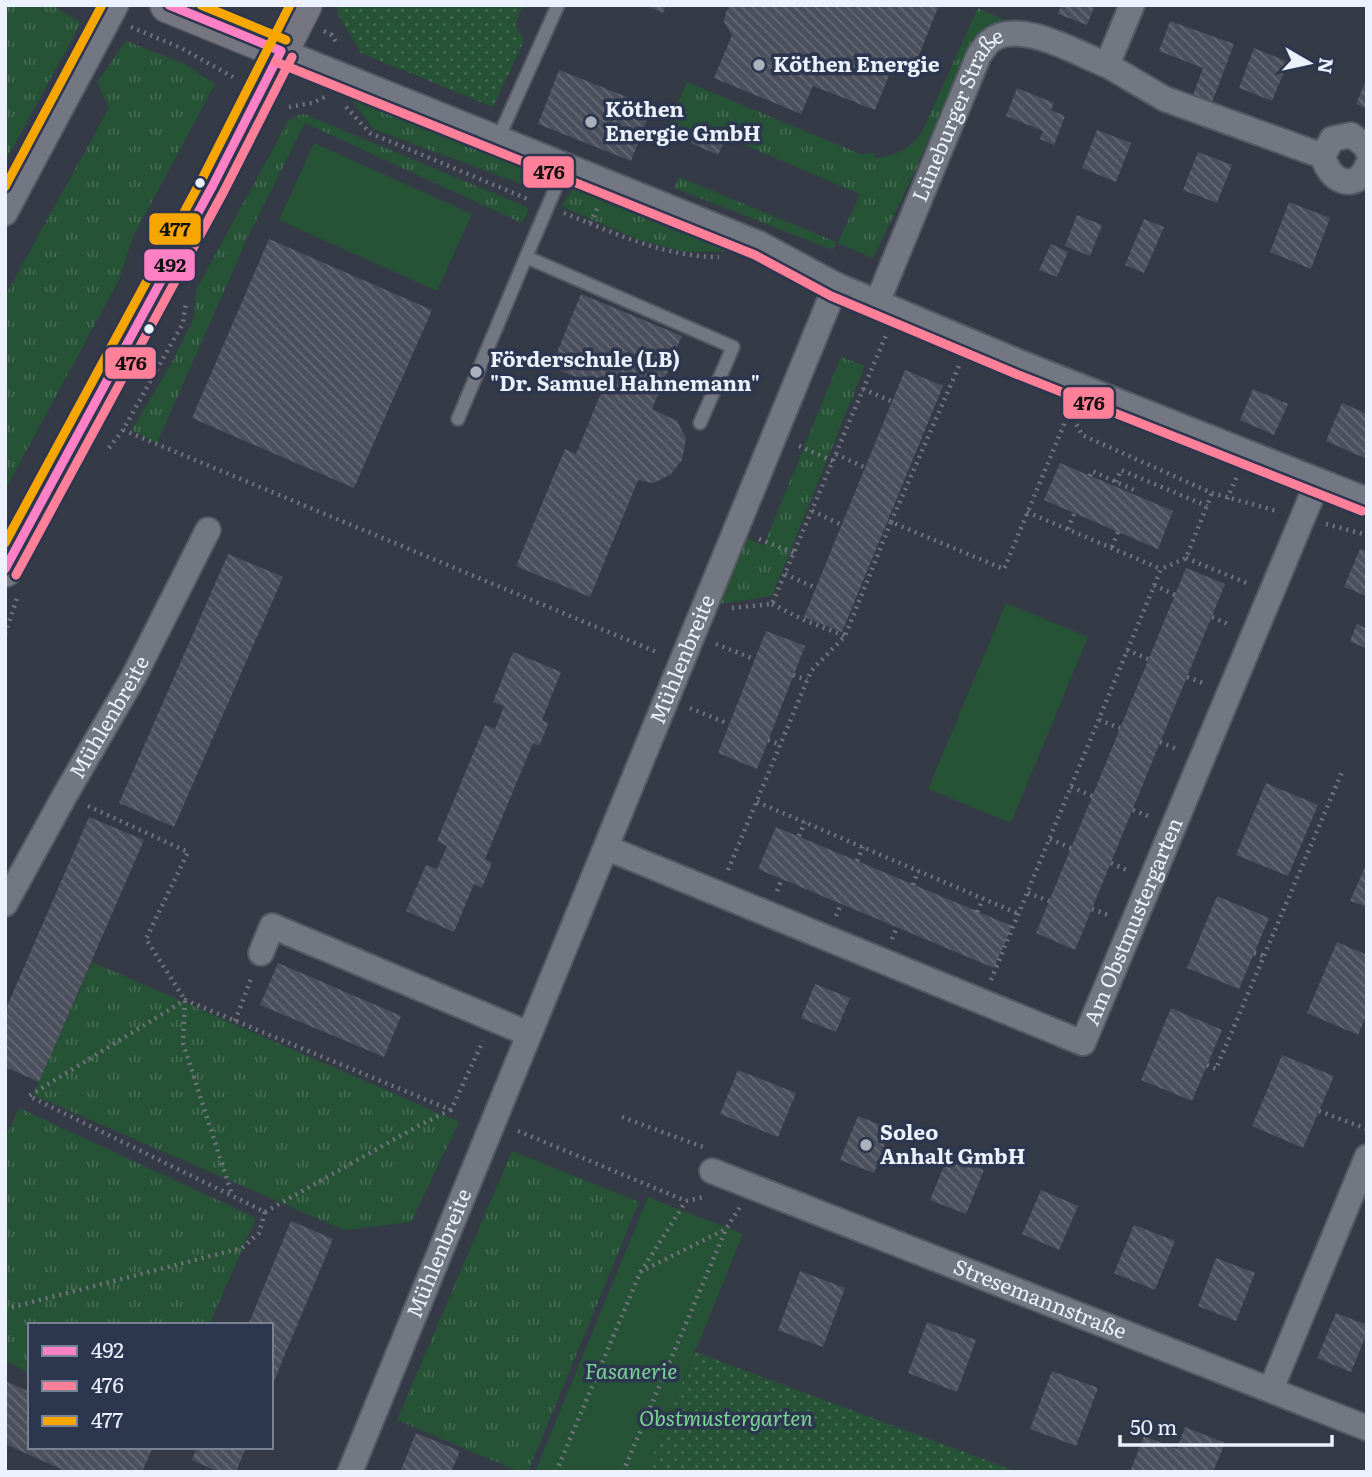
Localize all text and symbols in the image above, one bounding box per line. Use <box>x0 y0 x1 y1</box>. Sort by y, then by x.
street label: Lüneburger Straße <box>902 18 1007 206</box>
north arrow <box>1274 28 1344 98</box>
place label: Köthen Energie <box>773 47 940 78</box>
text: N <box>1312 56 1342 76</box>
marker: Köthen Energie <box>751 57 767 73</box>
place label: Köthen Energie GmbH <box>605 92 761 147</box>
marker: Köthen Energie GmbH <box>583 114 599 130</box>
line badge: 476 <box>522 155 575 189</box>
text: 476 <box>533 157 565 185</box>
unlabelled marker <box>193 176 207 190</box>
line badge: 477 <box>148 212 202 246</box>
text: 477 <box>159 214 191 242</box>
line badge: 492 <box>143 248 196 282</box>
text: 492 <box>154 250 186 278</box>
unlabelled marker <box>142 322 156 336</box>
place label: Förderschule (LB) "Dr. Samuel Hahnemann" <box>490 342 760 397</box>
line badge: 476 <box>104 346 157 380</box>
text: 476 <box>115 348 147 376</box>
marker: Förderschule (LB) "Dr. Samuel Hahnemann" <box>468 364 484 380</box>
line badge: 476 <box>1062 386 1115 420</box>
text: 476 <box>1073 388 1105 416</box>
street label: Mühlenbreite <box>640 589 721 728</box>
street label: Mühlenbreite <box>60 649 155 783</box>
street label: Am Obstmustergarten <box>1074 812 1189 1029</box>
place label: Soleo Anhalt GmbH <box>880 1115 1025 1170</box>
marker: Soleo Anhalt GmbH <box>858 1137 874 1153</box>
street label: Mühlenbreite <box>397 1183 477 1322</box>
street label: Stresemannstraße <box>949 1249 1132 1345</box>
legend <box>28 1323 273 1449</box>
text: 492 <box>91 1333 124 1364</box>
park label: Fasanerie <box>585 1354 677 1385</box>
text: 476 <box>91 1368 124 1399</box>
park label: Obstmustergarten <box>639 1401 813 1432</box>
text: 477 <box>91 1403 123 1434</box>
scale bar <box>1120 1404 1332 1448</box>
text: 50 m <box>1130 1410 1177 1441</box>

